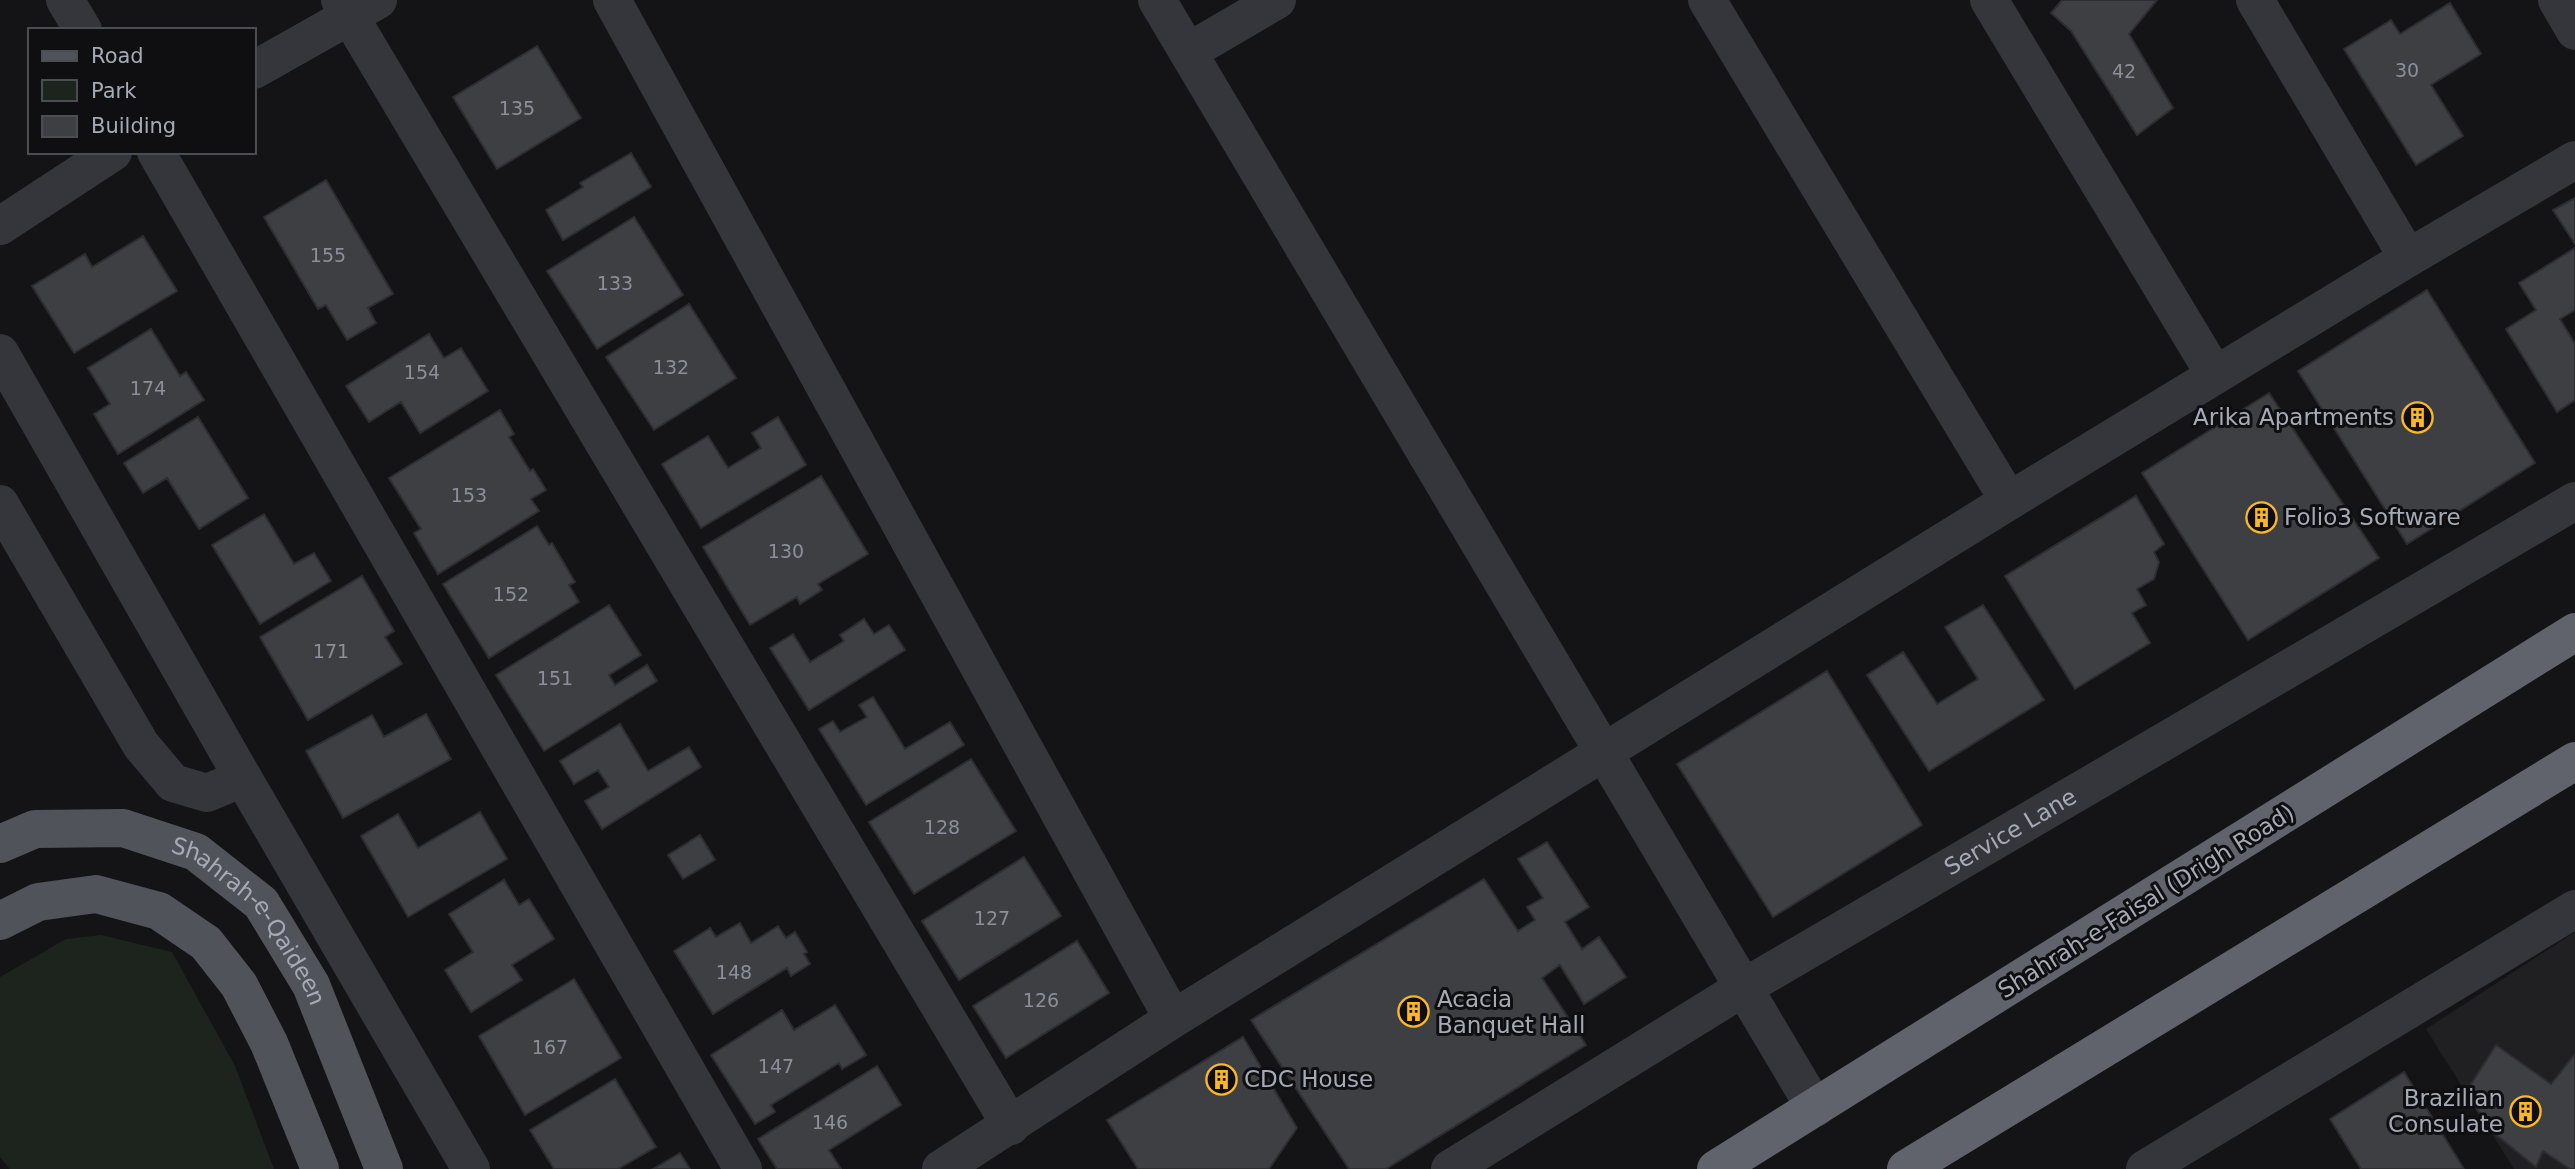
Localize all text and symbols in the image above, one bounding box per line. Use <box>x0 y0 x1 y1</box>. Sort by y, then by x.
legend <box>28 28 256 154</box>
text: Road <box>91 44 144 68</box>
house number: 30 <box>2395 59 2419 81</box>
house number: 42 <box>2112 60 2136 82</box>
text: Park <box>91 79 137 103</box>
house number: 135 <box>499 97 535 119</box>
text: Building <box>91 114 176 138</box>
house number: 155 <box>310 244 346 266</box>
house number: 133 <box>597 272 633 294</box>
house number: 132 <box>653 356 689 378</box>
house number: 154 <box>404 361 440 383</box>
house number: 174 <box>130 377 166 399</box>
building icon: Arika Apartments <box>2400 400 2434 434</box>
place label: Arika Apartments <box>2193 404 2394 430</box>
house number: 153 <box>451 484 487 506</box>
building icon: Folio3 Software <box>2244 500 2278 534</box>
place label: Folio3 Software <box>2284 504 2461 530</box>
house number: 130 <box>768 540 804 562</box>
house number: 152 <box>493 583 529 605</box>
house number: 171 <box>313 640 349 662</box>
house number: 151 <box>537 667 573 689</box>
street label: Service Lane <box>1940 783 2081 880</box>
street label: Shahrah-e-Faisal (Drigh Road) <box>1993 799 2299 1003</box>
house number: 128 <box>924 816 960 838</box>
street label: Shahrah-e-Qaideen <box>168 832 331 1009</box>
house number: 127 <box>974 907 1010 929</box>
house number: 148 <box>716 961 752 983</box>
place label: Acacia Banquet Hall <box>1437 986 1585 1038</box>
house number: 126 <box>1023 989 1059 1011</box>
building icon: Acacia Banquet Hall <box>1397 995 1431 1029</box>
house number: 167 <box>532 1036 568 1058</box>
house number: 147 <box>758 1055 794 1077</box>
building icon: CDC House <box>1204 1062 1238 1096</box>
place label: CDC House <box>1244 1066 1373 1092</box>
place label: Brazilian Consulate <box>2388 1085 2503 1137</box>
building icon: Brazilian Consulate <box>2509 1094 2543 1128</box>
house number: 146 <box>812 1111 848 1133</box>

